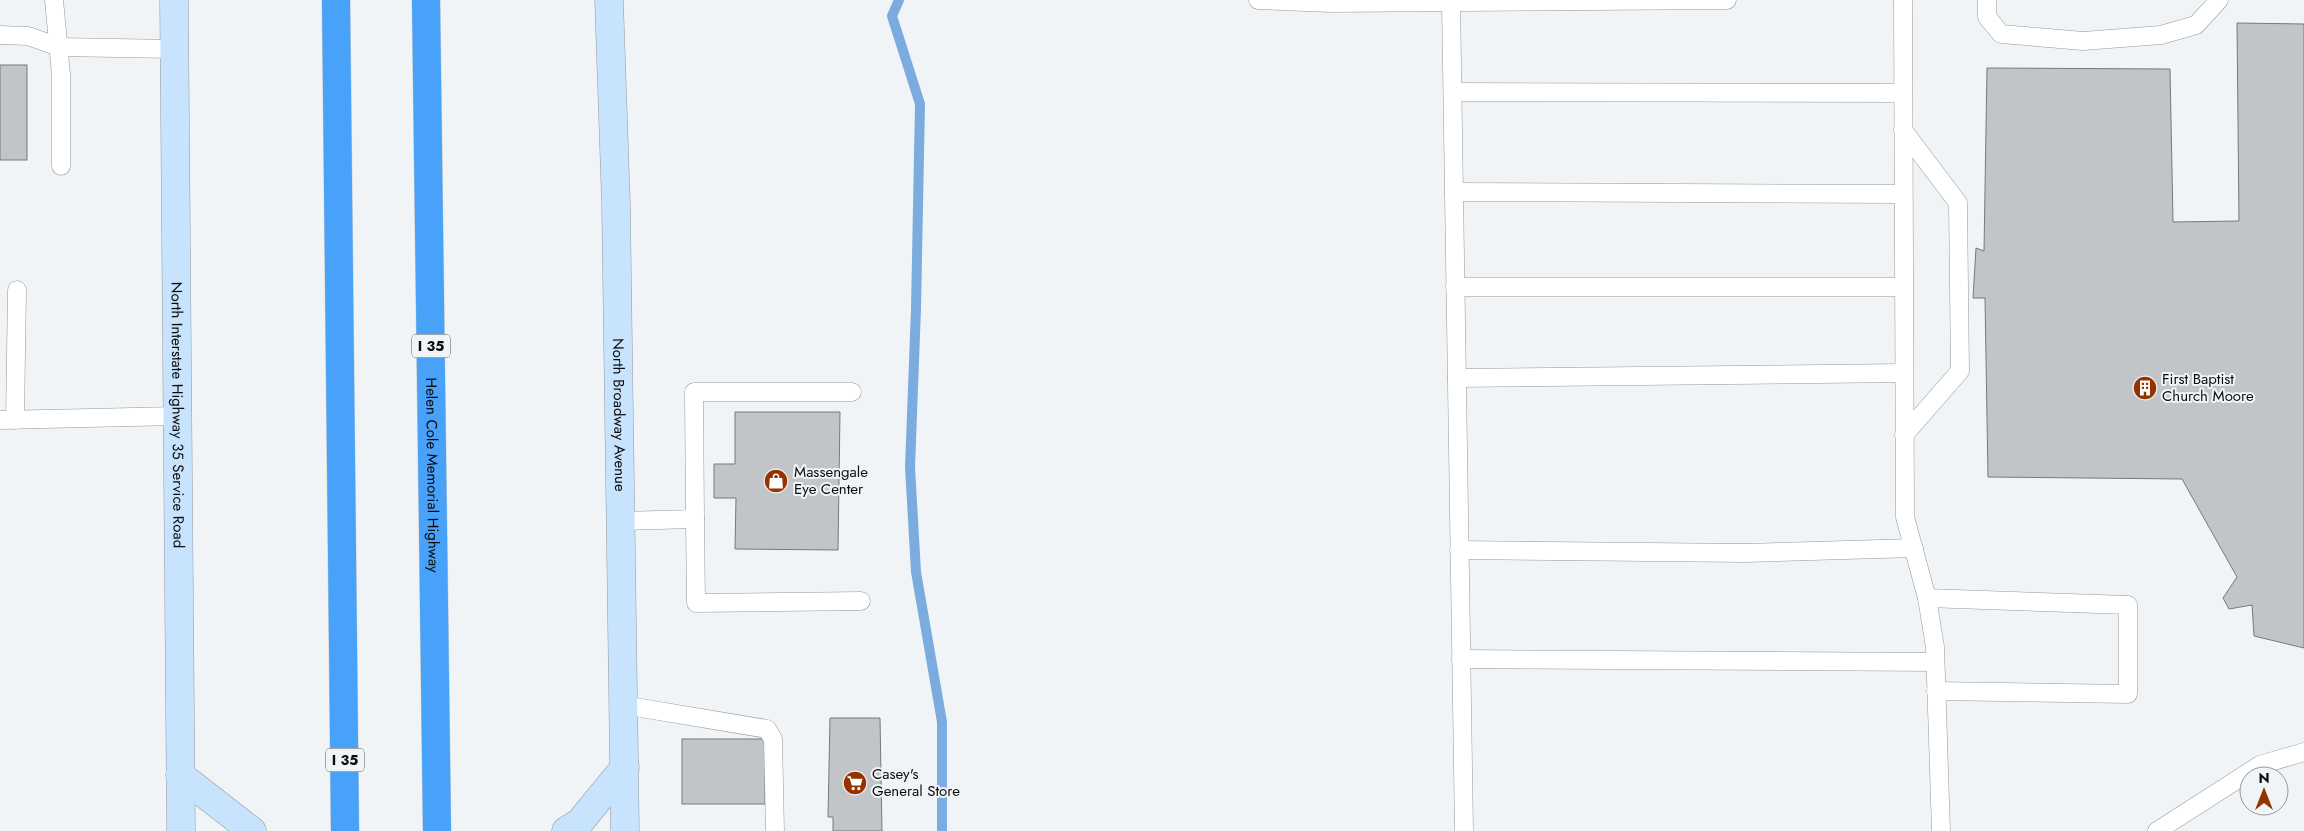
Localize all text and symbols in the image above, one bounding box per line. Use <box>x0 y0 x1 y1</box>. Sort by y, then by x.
street label: North Interstate Highway 35 Service Road <box>165 282 190 548</box>
road number: I 35 <box>412 334 450 358</box>
street label: North Broadway Avenue <box>607 338 631 492</box>
place label: First Baptist Church Moore <box>2162 368 2254 407</box>
building icon: First Baptist Church Moore <box>2132 375 2158 401</box>
street label: Helen Cole Memorial Highway <box>420 377 445 573</box>
place label: Massengale Eye Center <box>794 461 868 500</box>
shop icon: Massengale Eye Center <box>763 468 789 494</box>
road number: I 35 <box>326 748 364 772</box>
place label: Casey's General Store <box>872 763 960 802</box>
north arrow <box>2239 766 2289 816</box>
text: N <box>2258 768 2270 788</box>
supermarket icon: Casey's General Store <box>842 770 868 796</box>

